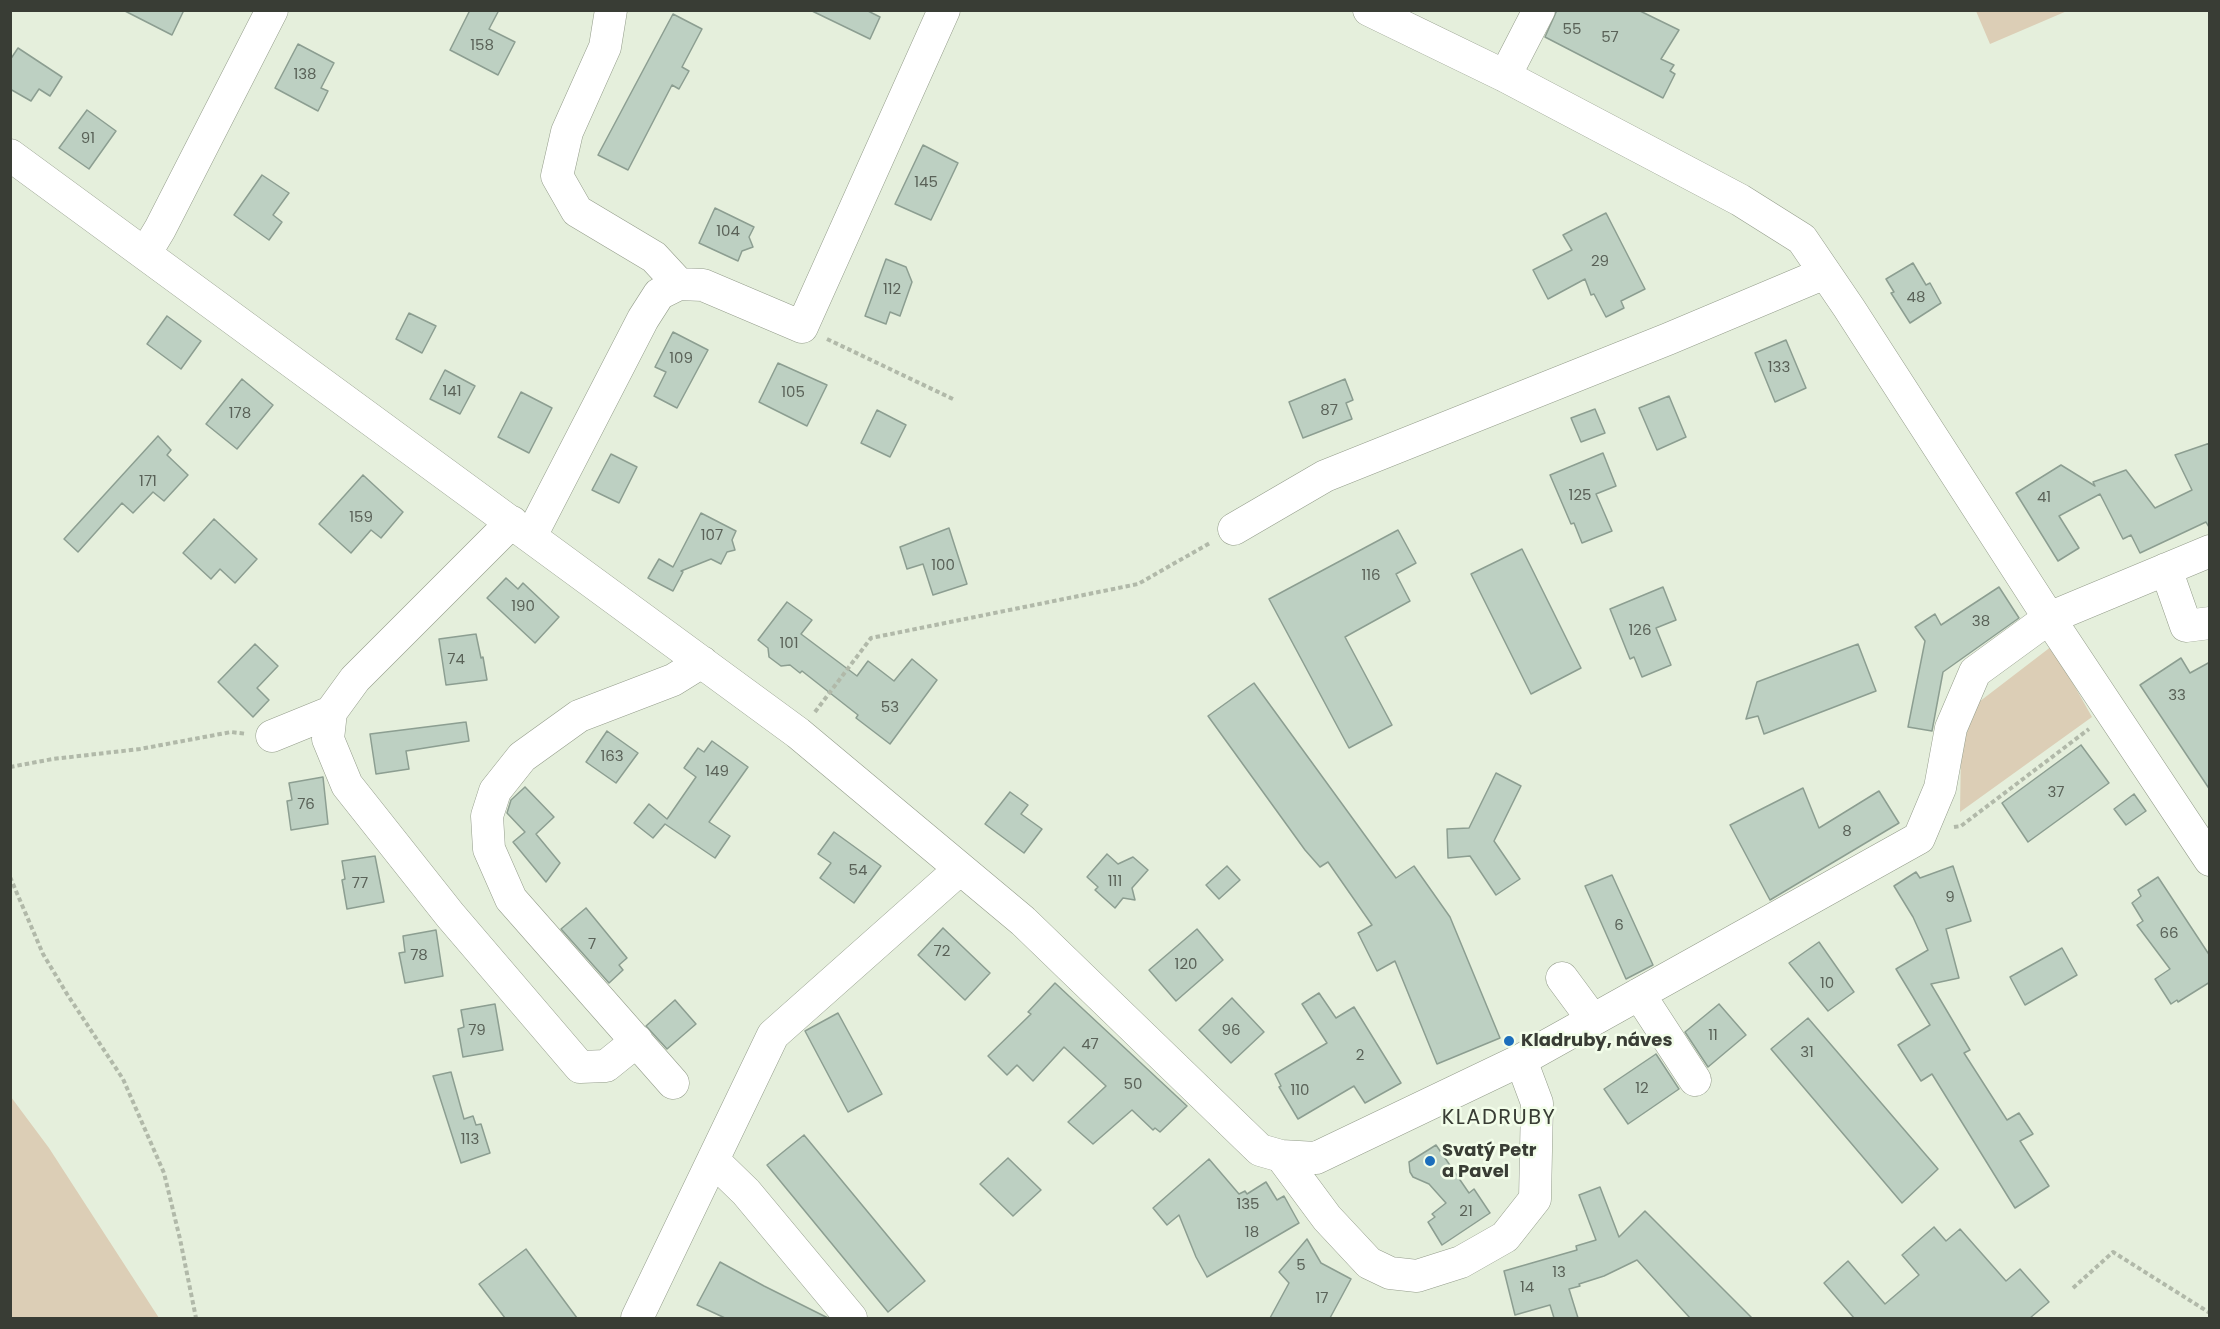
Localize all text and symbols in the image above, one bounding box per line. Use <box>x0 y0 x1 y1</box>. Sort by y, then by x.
house number: 55 <box>1563 21 1581 39</box>
house number: 57 <box>1601 29 1619 47</box>
house number: 158 <box>470 37 494 55</box>
house number: 138 <box>293 66 317 84</box>
house number: 91 <box>81 130 95 148</box>
house number: 145 <box>914 174 938 192</box>
house number: 104 <box>716 223 740 241</box>
house number: 29 <box>1591 253 1609 271</box>
house number: 112 <box>883 281 901 299</box>
house number: 48 <box>1907 289 1925 307</box>
house number: 109 <box>669 350 693 368</box>
house number: 133 <box>1768 359 1790 377</box>
house number: 141 <box>442 383 462 401</box>
house number: 105 <box>781 384 805 402</box>
house number: 87 <box>1320 402 1338 420</box>
house number: 178 <box>229 405 251 423</box>
house number: 171 <box>139 473 157 491</box>
house number: 125 <box>1569 487 1591 505</box>
house number: 41 <box>2037 489 2051 507</box>
house number: 159 <box>349 509 373 527</box>
house number: 107 <box>701 527 723 545</box>
house number: 100 <box>931 557 955 575</box>
house number: 116 <box>1361 567 1381 585</box>
house number: 190 <box>511 598 535 616</box>
house number: 38 <box>1972 613 1990 631</box>
house number: 126 <box>1629 622 1651 640</box>
house number: 101 <box>779 635 799 653</box>
house number: 74 <box>447 651 465 669</box>
house number: 33 <box>2168 687 2186 705</box>
house number: 53 <box>881 699 899 717</box>
house number: 163 <box>600 748 624 766</box>
house number: 149 <box>705 763 729 781</box>
house number: 37 <box>2047 784 2065 802</box>
house number: 76 <box>297 796 315 814</box>
house number: 8 <box>1842 823 1852 841</box>
house number: 54 <box>849 862 867 880</box>
house number: 111 <box>1108 873 1122 891</box>
house number: 77 <box>352 875 368 893</box>
house number: 9 <box>1945 889 1955 907</box>
house number: 6 <box>1614 917 1624 935</box>
house number: 66 <box>2159 925 2179 943</box>
house number: 7 <box>588 936 596 954</box>
house number: 72 <box>934 943 950 961</box>
house number: 78 <box>410 947 428 965</box>
house number: 120 <box>1175 956 1197 974</box>
house number: 10 <box>1820 975 1834 993</box>
house number: 79 <box>468 1022 486 1040</box>
house number: 96 <box>1222 1022 1240 1040</box>
house number: 11 <box>1708 1027 1718 1045</box>
place label: Kladruby, náves <box>1521 1030 1672 1052</box>
marker: Kladruby, náves <box>1502 1034 1516 1048</box>
house number: 47 <box>1081 1036 1099 1054</box>
house number: 31 <box>1800 1044 1814 1062</box>
house number: 2 <box>1356 1047 1364 1065</box>
house number: 50 <box>1124 1076 1142 1094</box>
house number: 12 <box>1635 1080 1649 1098</box>
house number: 110 <box>1290 1082 1310 1100</box>
district label: KLADRUBY <box>1442 1106 1556 1132</box>
house number: 113 <box>461 1131 479 1149</box>
place label: Svatý Petr a Pavel <box>1442 1140 1536 1182</box>
marker: Svatý Petr a Pavel <box>1423 1154 1437 1168</box>
house number: 135 <box>1236 1196 1260 1214</box>
house number: 21 <box>1459 1203 1473 1221</box>
house number: 18 <box>1245 1224 1259 1242</box>
house number: 5 <box>1296 1257 1306 1275</box>
house number: 13 <box>1552 1264 1566 1282</box>
house number: 14 <box>1520 1279 1534 1297</box>
house number: 17 <box>1316 1290 1328 1308</box>

